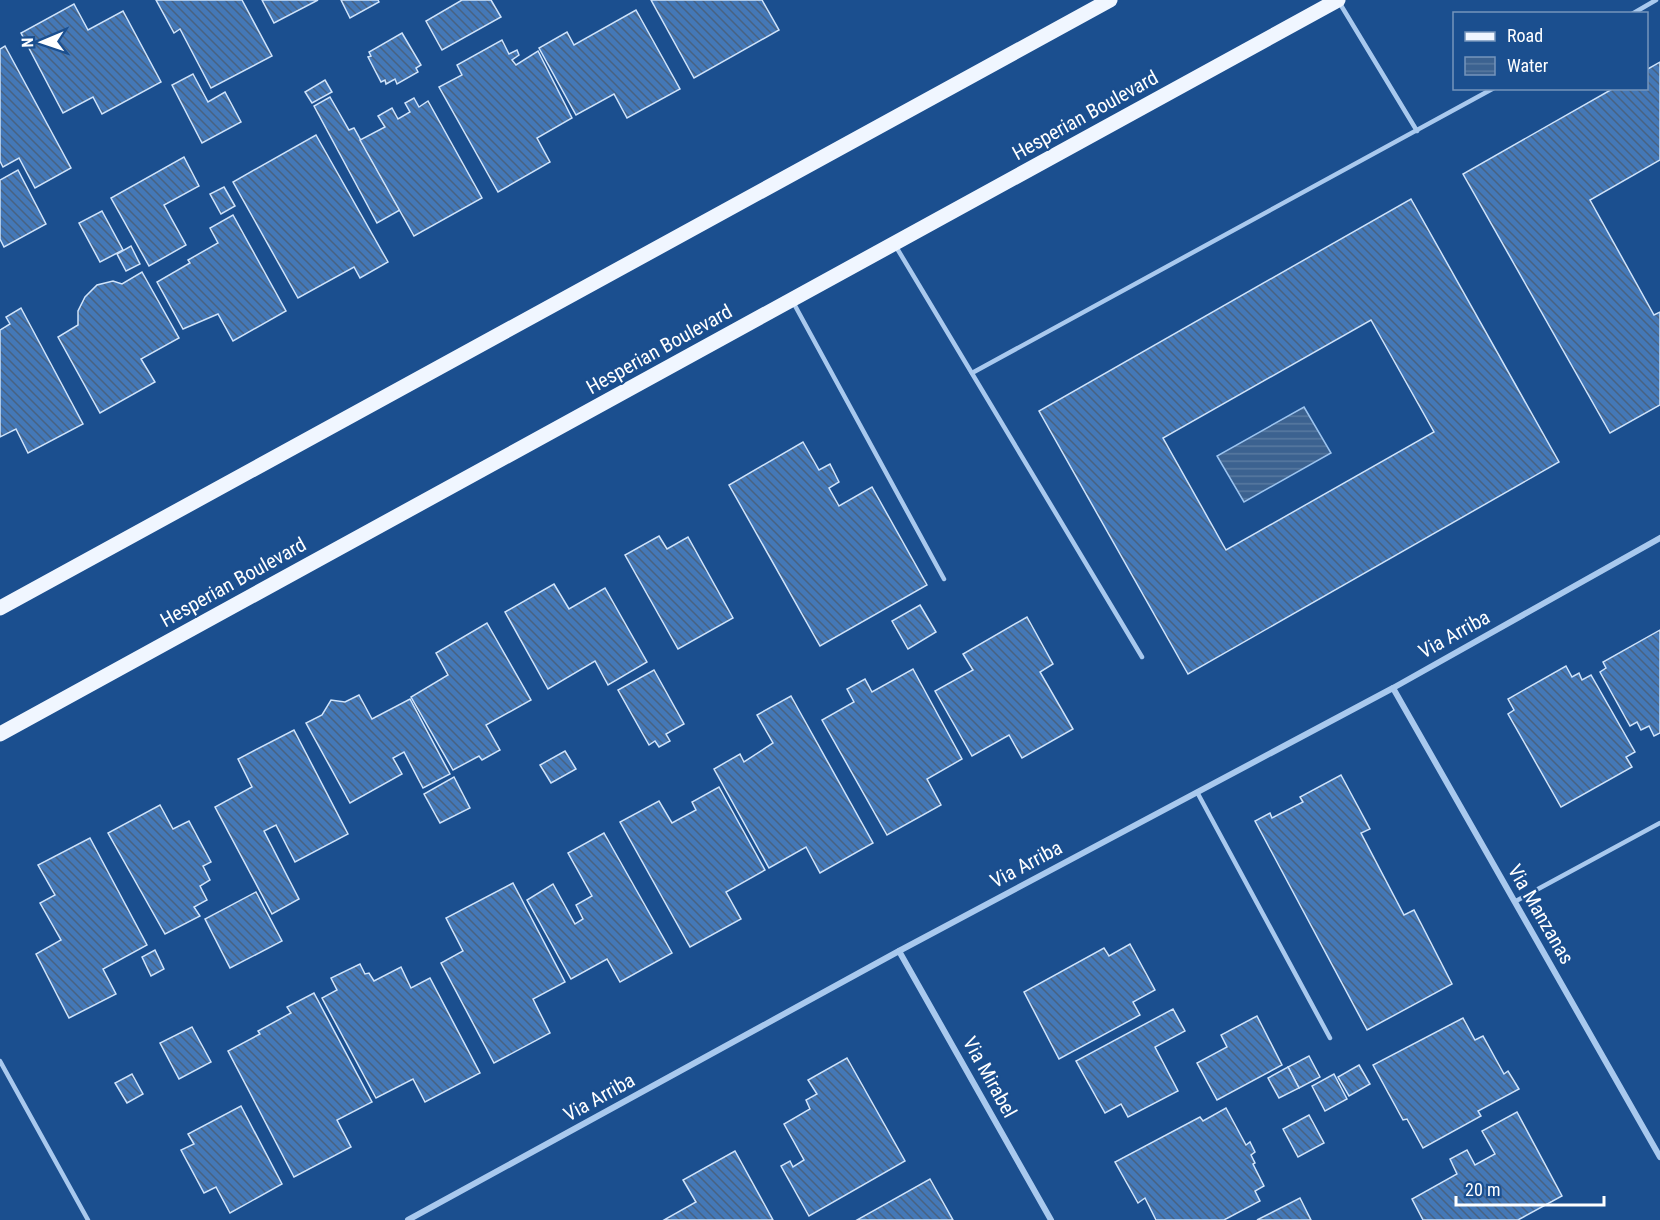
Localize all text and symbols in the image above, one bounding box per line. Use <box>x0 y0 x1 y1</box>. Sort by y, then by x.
north arrow <box>12 12 72 72</box>
legend <box>1453 12 1648 90</box>
text: Road <box>1507 25 1543 46</box>
text: N <box>18 37 37 48</box>
text: Water <box>1507 55 1549 76</box>
street label: Hesperian Boulevard <box>1008 65 1162 165</box>
street label: Hesperian Boulevard <box>582 299 736 399</box>
street label: Hesperian Boulevard <box>156 532 310 632</box>
street label: Via Arriba <box>1414 605 1494 663</box>
street label: Via Arriba <box>986 835 1066 893</box>
street label: Via Manzanas <box>1503 860 1579 968</box>
street label: Via Mirabel <box>958 1032 1022 1122</box>
street label: Via Arriba <box>559 1068 639 1126</box>
scale bar <box>1456 1169 1604 1207</box>
text: 20 m <box>1465 1179 1500 1200</box>

